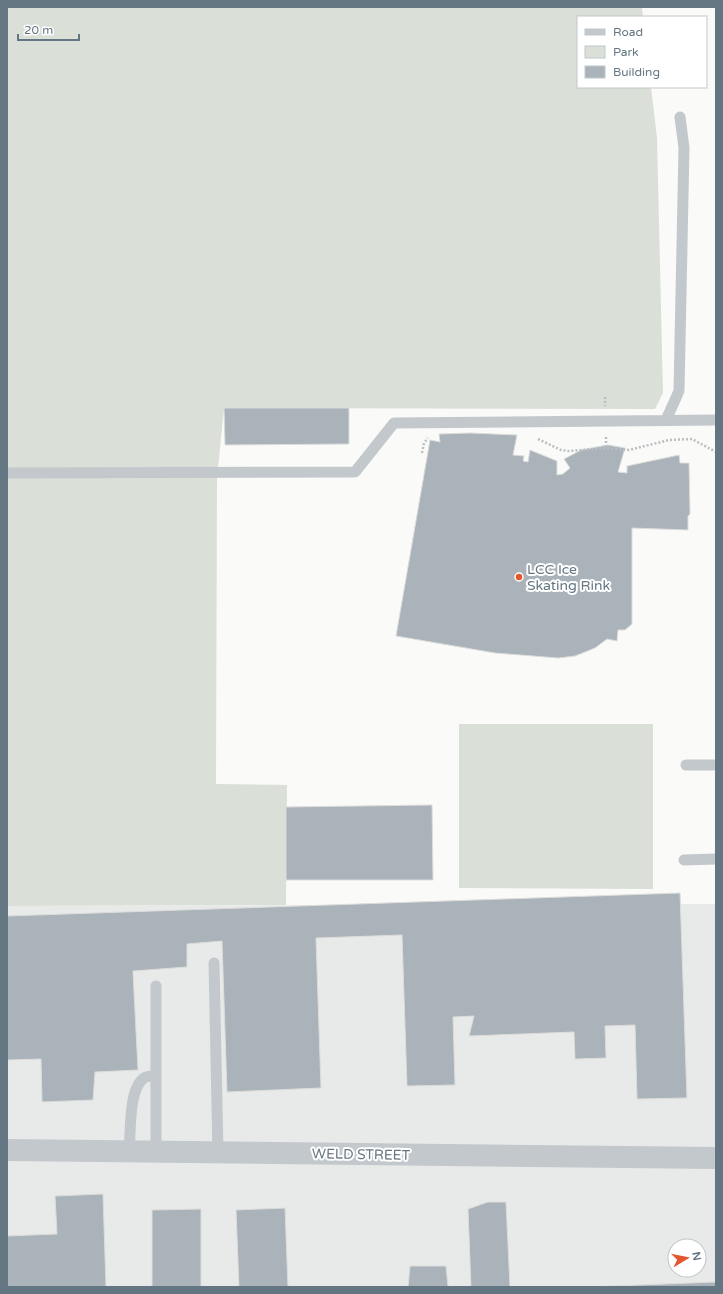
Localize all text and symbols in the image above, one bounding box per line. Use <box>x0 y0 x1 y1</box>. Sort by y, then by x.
scale bar <box>18 16 79 42</box>
legend <box>577 16 707 88</box>
text: 20 m <box>24 23 53 37</box>
text: Road <box>613 25 643 39</box>
text: Park <box>613 45 639 59</box>
text: Building <box>613 65 660 79</box>
place label: LCC Ice Skating Rink <box>527 561 611 594</box>
marker: LCC Ice Skating Rink <box>514 572 524 582</box>
street label: WELD STREET <box>312 1145 411 1164</box>
north arrow <box>667 1238 707 1278</box>
text: N <box>689 1251 704 1262</box>

